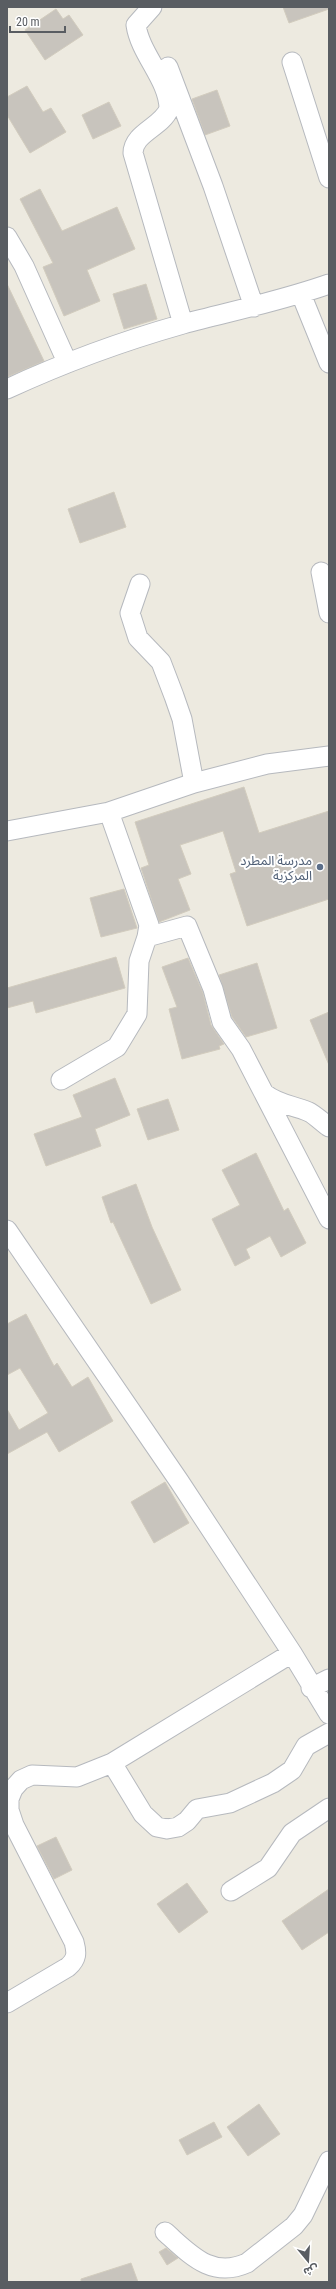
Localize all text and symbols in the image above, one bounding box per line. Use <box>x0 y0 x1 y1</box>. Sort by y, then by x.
scale bar <box>10 8 65 34</box>
text: 20 m <box>16 15 40 29</box>
place label: مدرسة المطرد المركزية <box>240 853 312 883</box>
marker: مدرسة المطرد المركزية <box>315 862 325 872</box>
north arrow <box>288 2241 328 2281</box>
text: ش <box>302 2262 320 2279</box>

